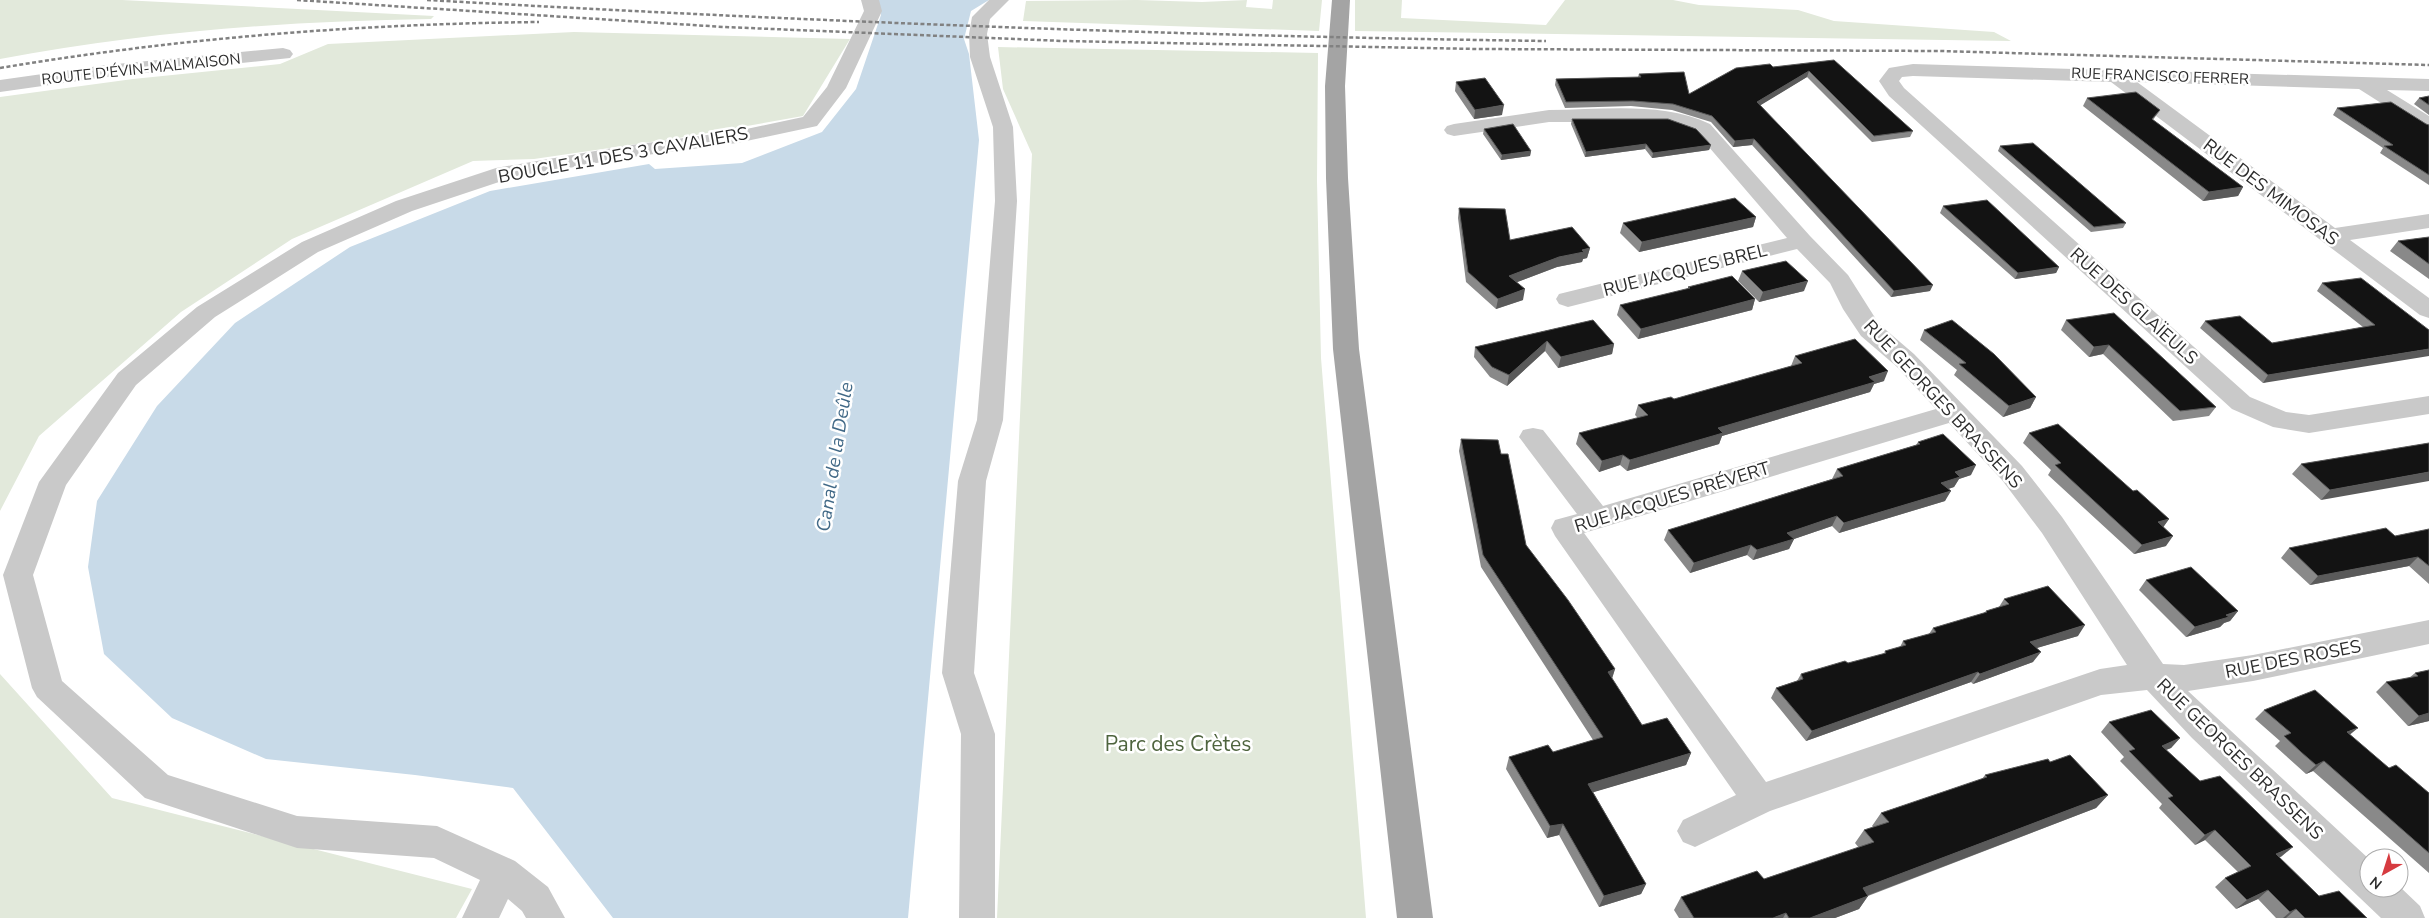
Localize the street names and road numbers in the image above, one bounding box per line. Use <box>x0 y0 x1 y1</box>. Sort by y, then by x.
street label: ROUTE D'ÉVIN-MALMAISON <box>40 49 242 89</box>
street label: RUE FRANCISCO FERRER <box>2071 63 2249 89</box>
street label: BOUCLE 11 DES 3 CAVALIERS <box>496 121 750 189</box>
street label: RUE DES MIMOSAS <box>2198 133 2344 251</box>
street label: RUE JACQUES BREL <box>1601 238 1770 302</box>
street label: RUE DES GLAÏEULS <box>2065 242 2203 370</box>
street label: RUE GEORGES BRASSENS <box>1858 314 2028 494</box>
street label: RUE JACQUES PRÉVERT <box>1571 456 1773 538</box>
street label: RUE DES ROSES <box>2223 634 2363 684</box>
street label: RUE GEORGES BRASSENS <box>2152 673 2328 845</box>

